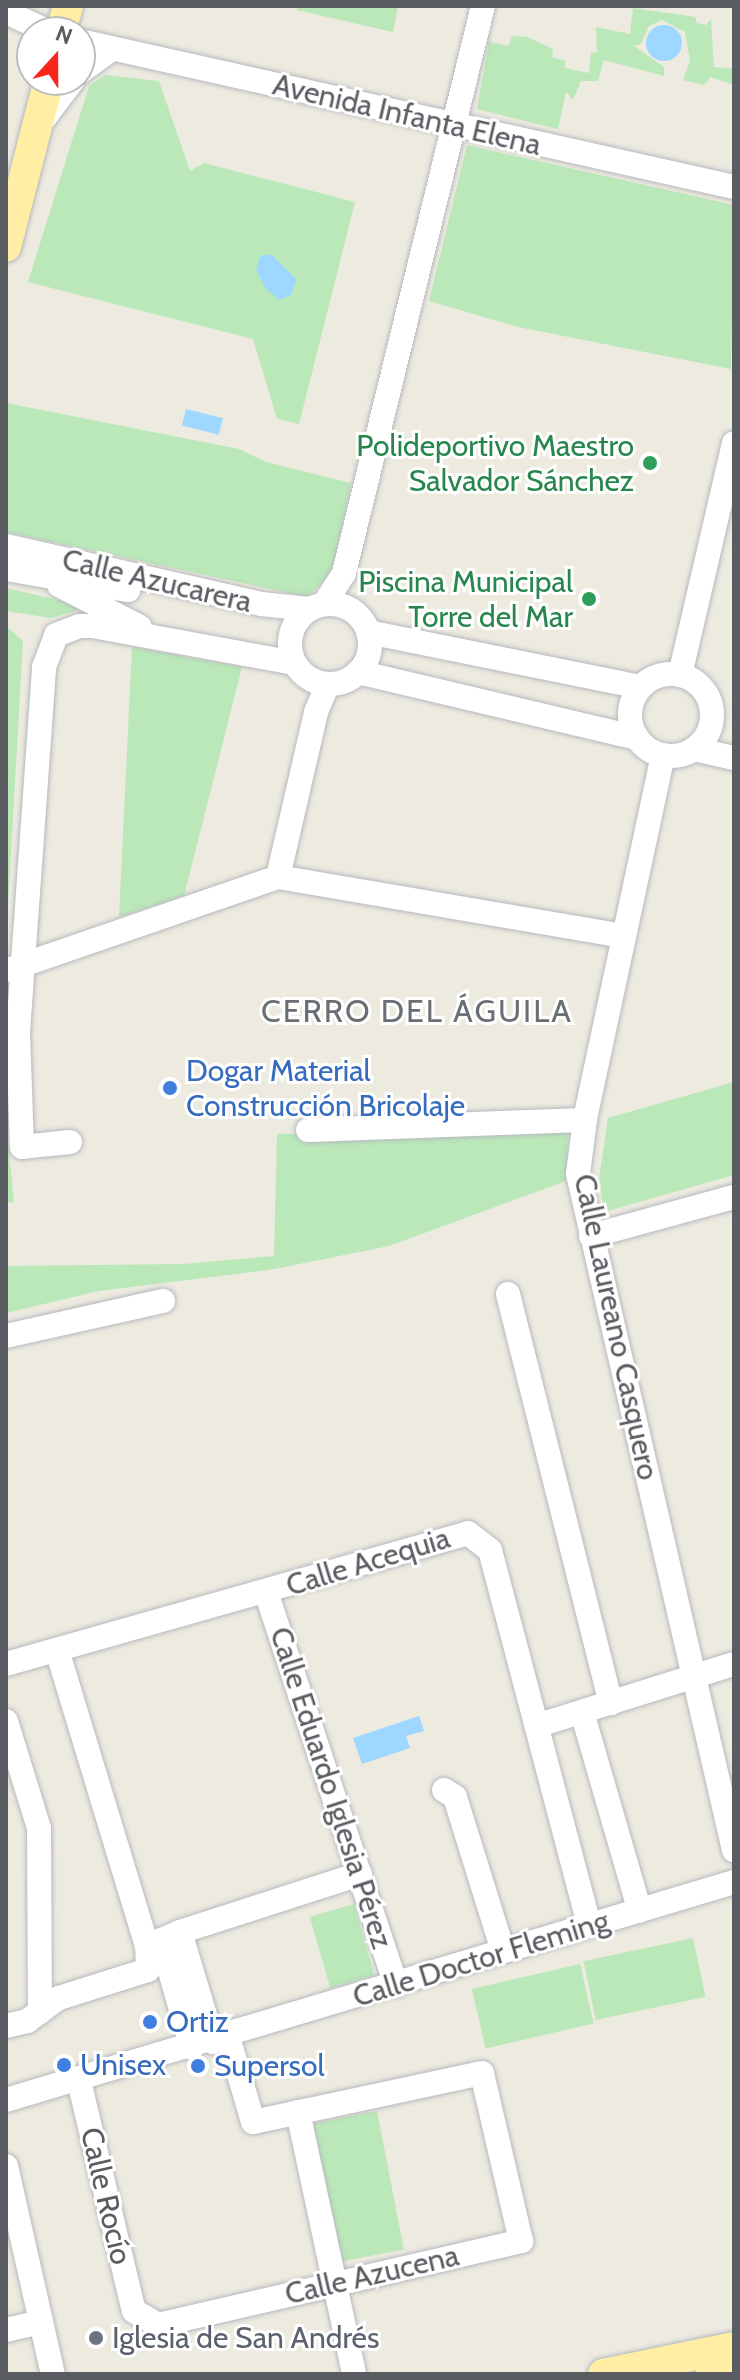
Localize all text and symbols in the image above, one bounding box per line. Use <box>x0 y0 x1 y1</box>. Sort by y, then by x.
north arrow <box>16 16 96 96</box>
text: N <box>52 20 76 50</box>
street label: Avenida Infanta Elena <box>269 67 545 163</box>
place label: Polideportivo Maestro Salvador Sánchez <box>356 428 634 498</box>
marker: Polideportivo Maestro Salvador Sánchez <box>641 454 659 472</box>
street label: Calle Azucarera <box>59 542 255 620</box>
place label: Piscina Municipal Torre del Mar <box>358 564 573 634</box>
marker: Piscina Municipal Torre del Mar <box>580 590 598 608</box>
district label: CERRO DEL ÁGUILA <box>261 992 573 1030</box>
place label: Dogar Material Construcción Bricolaje <box>186 1053 465 1124</box>
marker: Dogar Material Construcción Bricolaje <box>161 1079 179 1097</box>
street label: Calle Laureano Casquero <box>566 1171 666 1483</box>
street label: Calle Acequia <box>282 1520 454 1604</box>
street label: Calle Eduardo Iglesia Pérez <box>262 1623 400 1953</box>
street label: Calle Doctor Fleming <box>349 1903 613 2015</box>
place label: Ortiz <box>166 2004 229 2040</box>
marker: Ortiz <box>141 2013 159 2031</box>
place label: Unisex <box>80 2047 166 2083</box>
place label: Supersol <box>214 2048 325 2084</box>
marker: Unisex <box>55 2056 73 2074</box>
marker: Supersol <box>189 2057 207 2075</box>
street label: Calle Rocío <box>73 2124 139 2268</box>
street label: Calle Azucena <box>282 2238 462 2312</box>
place label: Iglesia de San Andrés <box>112 2320 379 2356</box>
marker: Iglesia de San Andrés <box>87 2329 105 2347</box>

